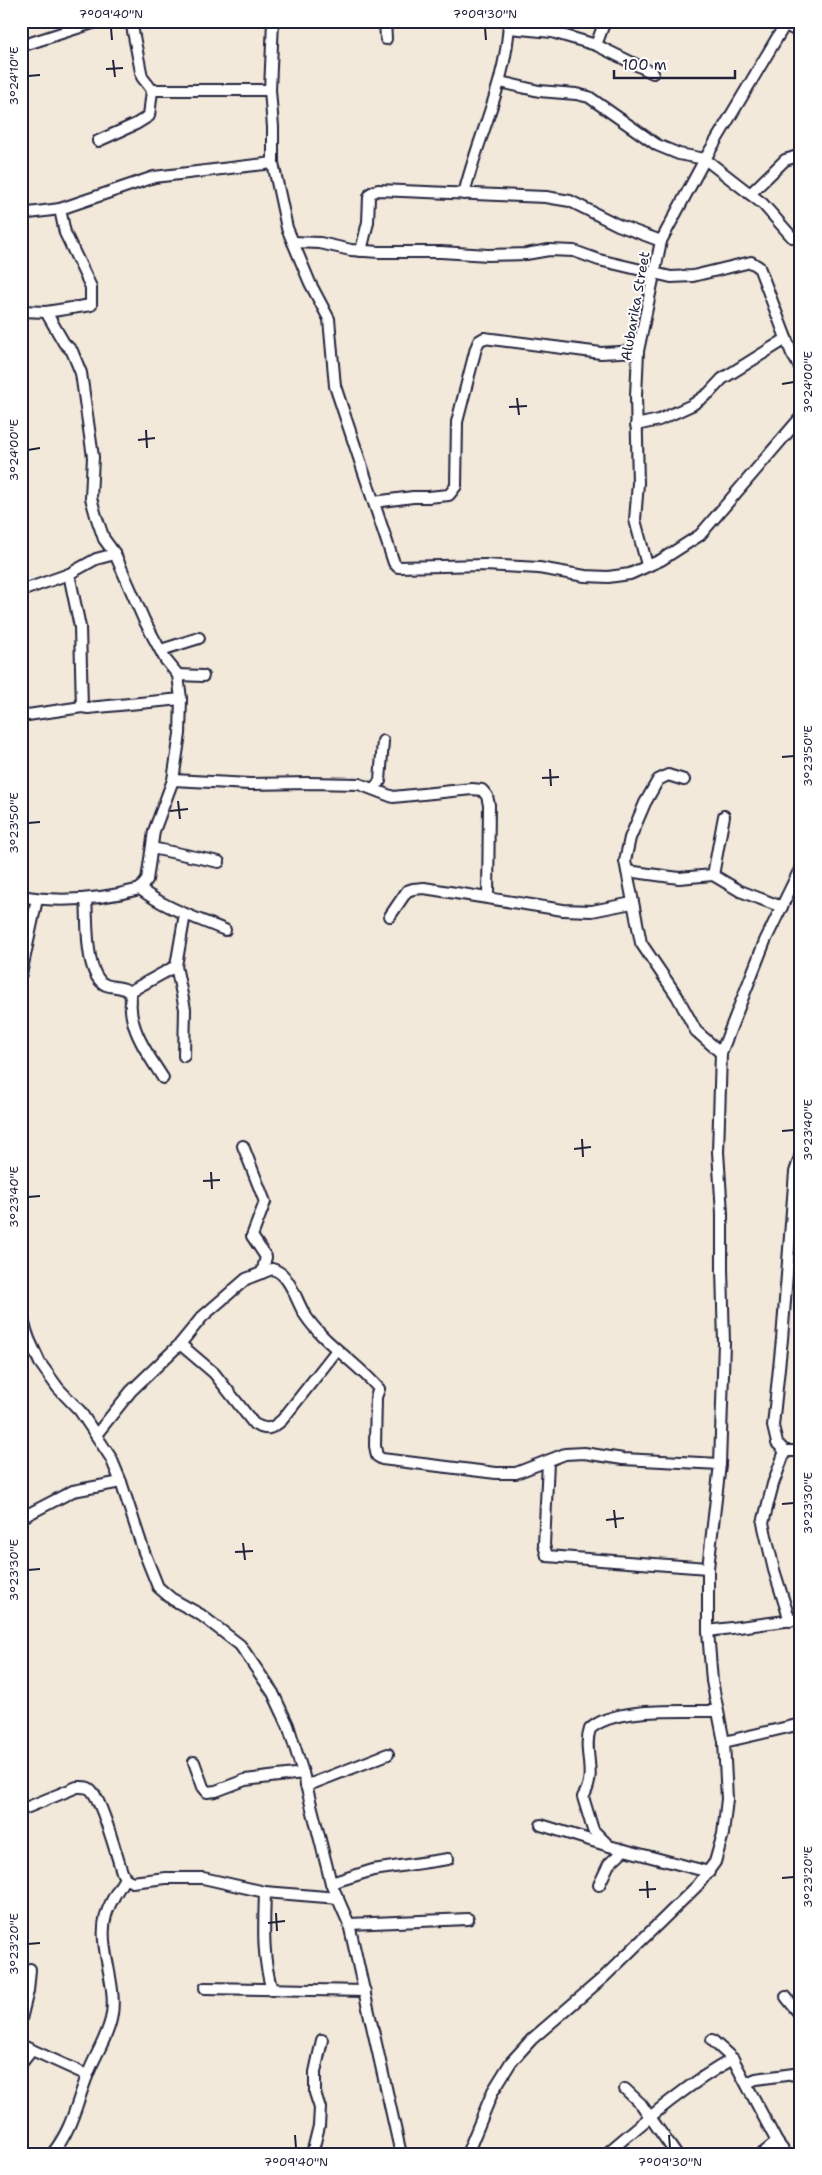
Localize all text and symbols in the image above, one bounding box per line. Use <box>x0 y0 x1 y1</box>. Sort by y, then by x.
text: 7°09'40"N <box>79 6 143 22</box>
text: 7°09'30"N <box>453 6 517 22</box>
text: 3°24'10"E <box>6 47 22 106</box>
scale bar <box>614 48 736 80</box>
text: 100 m <box>622 55 667 75</box>
street label: Alubarika Street <box>617 250 653 362</box>
text: 3°24'00"E <box>800 351 816 413</box>
text: 3°24'00"E <box>6 419 22 481</box>
text: 3°23'50"E <box>800 725 816 787</box>
text: 3°23'50"E <box>6 792 22 854</box>
text: 3°23'40"E <box>800 1099 816 1161</box>
text: 3°23'40"E <box>6 1166 22 1228</box>
text: 3°23'30"E <box>800 1472 816 1534</box>
text: 3°23'30"E <box>6 1539 22 1601</box>
text: 3°23'20"E <box>800 1846 816 1908</box>
text: 3°23'20"E <box>6 1913 22 1975</box>
text: 7°09'40"N <box>264 2154 328 2170</box>
text: 7°09'30"N <box>638 2154 702 2170</box>

